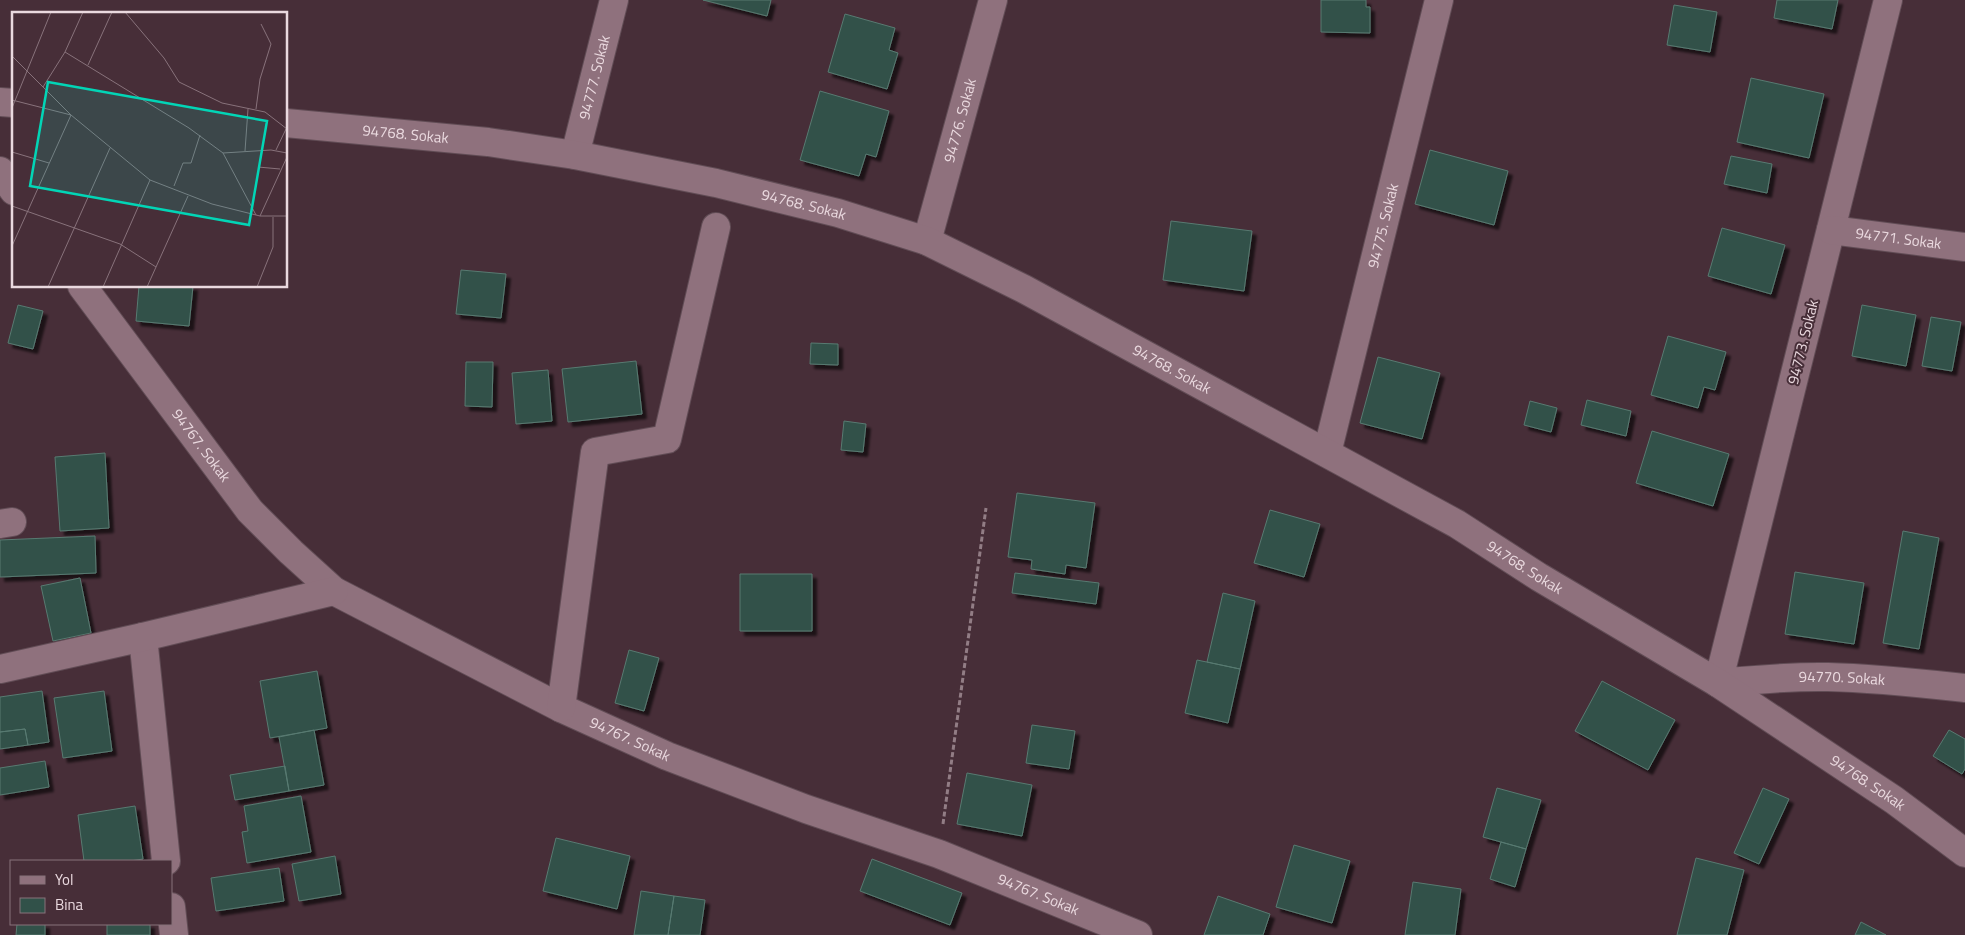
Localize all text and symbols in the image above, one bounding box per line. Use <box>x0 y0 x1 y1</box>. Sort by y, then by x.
inset map <box>12 12 288 288</box>
street label: 94777. Sokak <box>572 33 616 122</box>
street label: 94776. Sokak <box>937 76 982 165</box>
street label: 94768. Sokak <box>361 118 450 149</box>
street label: 94775. Sokak <box>1361 181 1404 270</box>
street label: 94768. Sokak <box>759 183 849 226</box>
street label: 94771. Sokak <box>1854 221 1943 255</box>
street label: 94773. Sokak <box>1781 297 1824 387</box>
street label: 94768. Sokak <box>1129 338 1216 400</box>
street label: 94767. Sokak <box>166 404 237 487</box>
street label: 94768. Sokak <box>1482 534 1568 600</box>
street label: 94770. Sokak <box>1798 665 1886 691</box>
street label: 94767. Sokak <box>586 710 674 767</box>
street label: 94768. Sokak <box>1826 749 1911 816</box>
legend <box>10 860 172 925</box>
street label: 94767. Sokak <box>994 867 1083 921</box>
text: Yol <box>55 868 73 891</box>
text: Bina <box>55 893 84 916</box>

